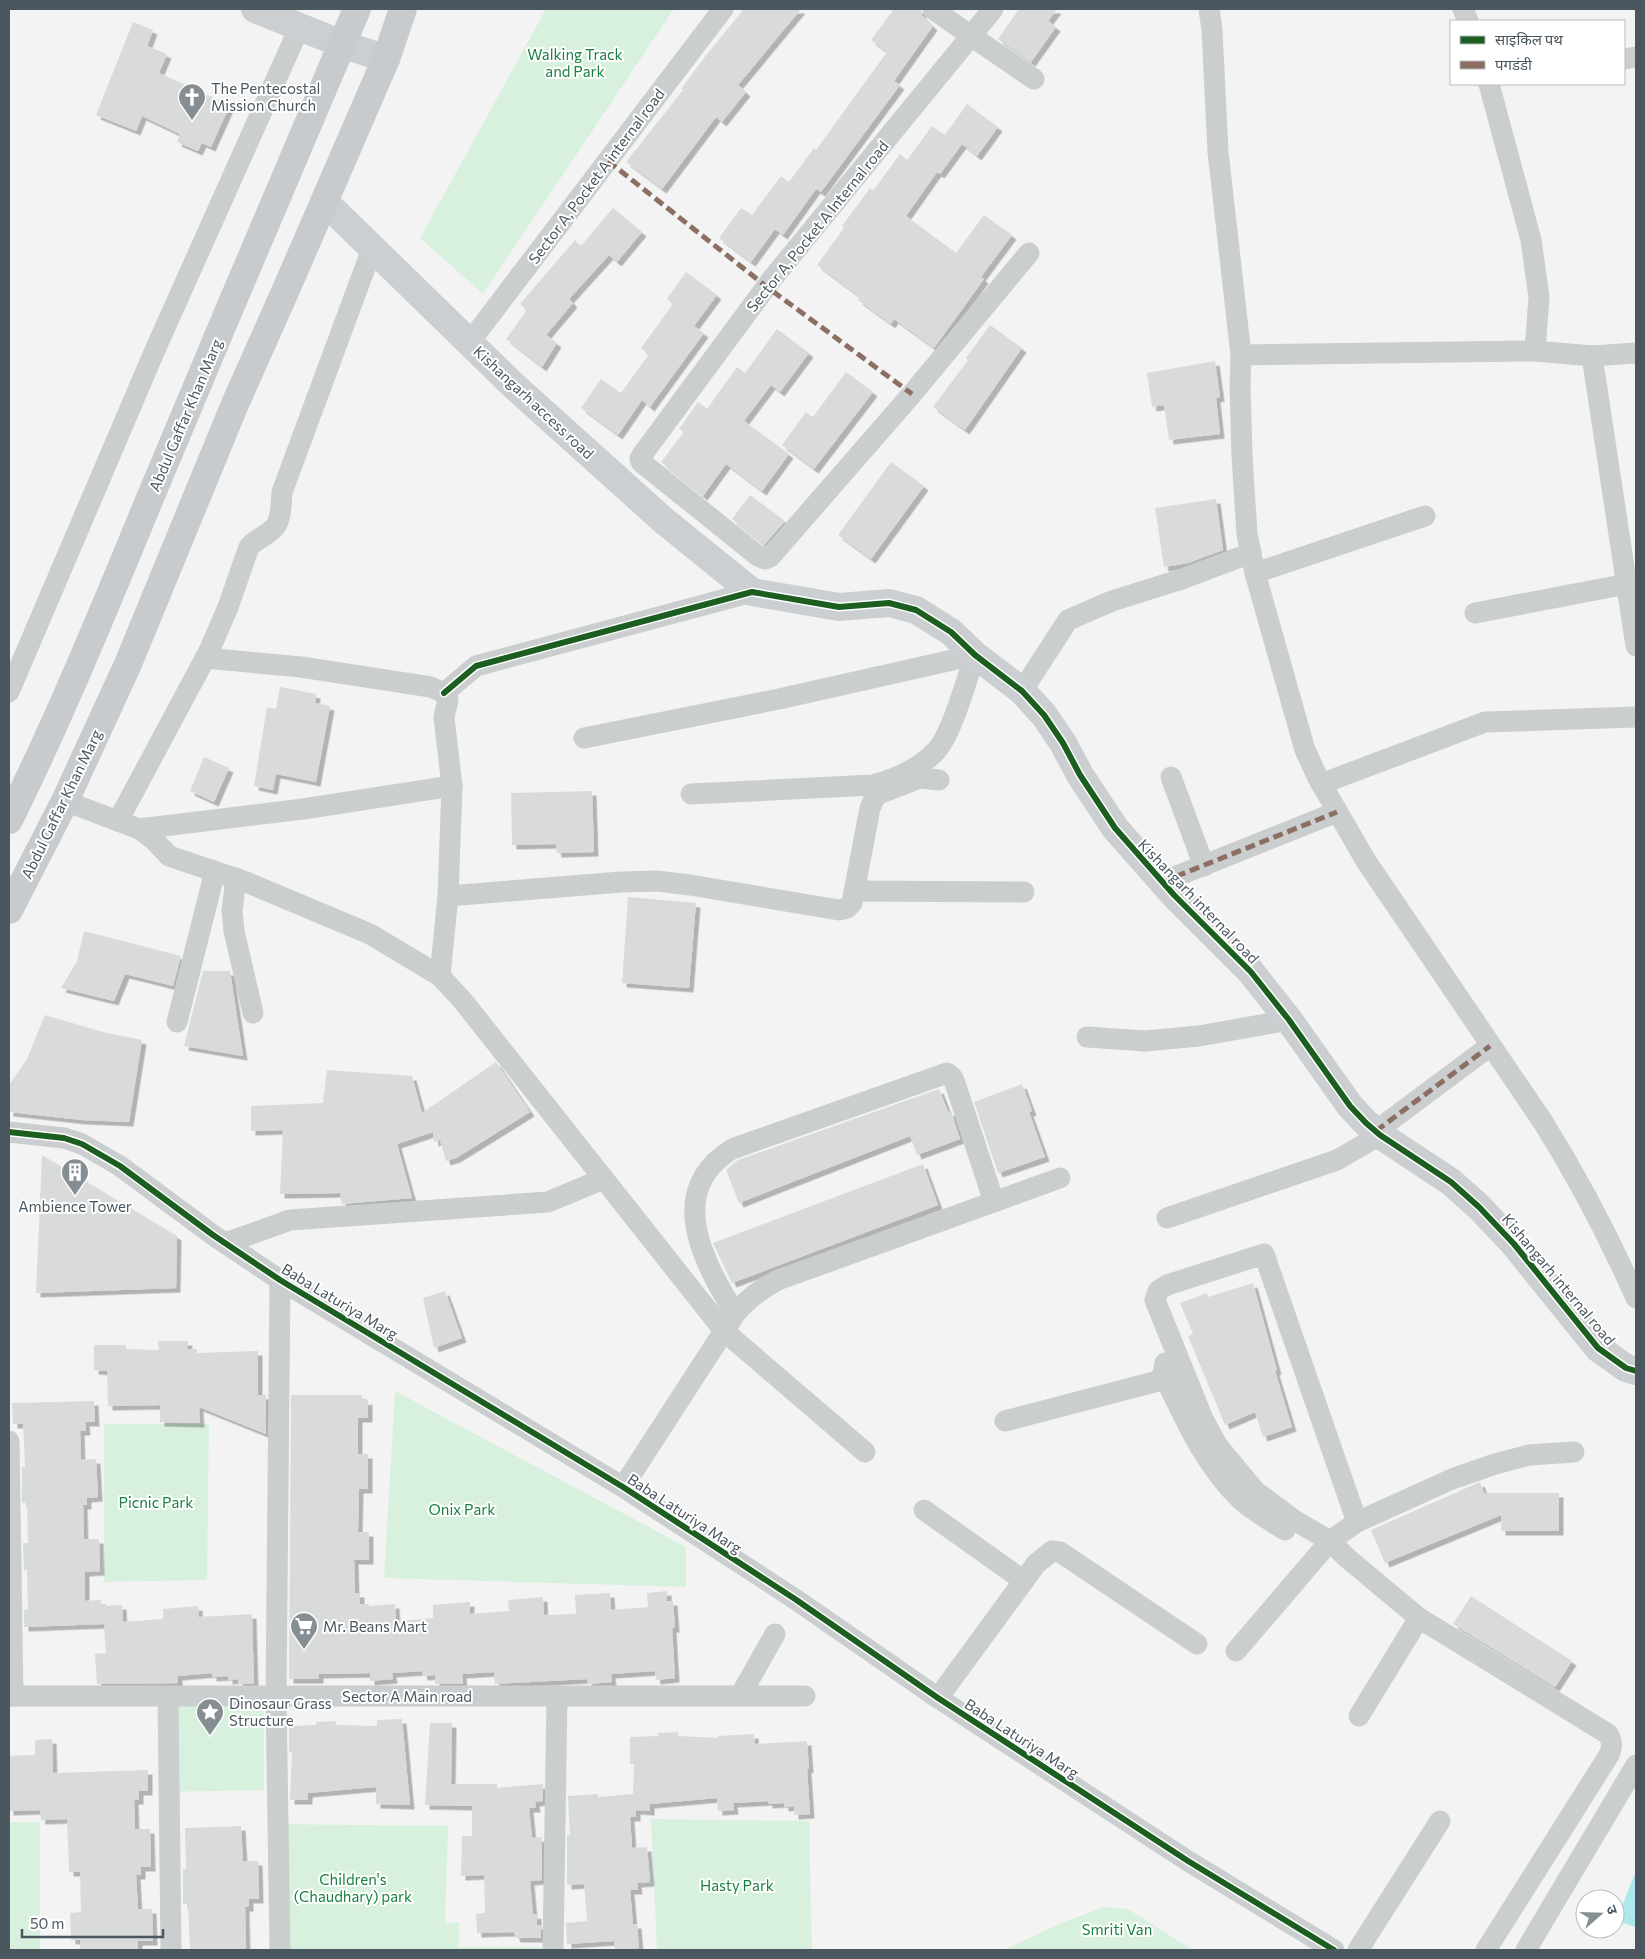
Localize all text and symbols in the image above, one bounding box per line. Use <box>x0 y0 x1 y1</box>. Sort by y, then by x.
legend <box>1450 20 1625 85</box>
text: साइकिल पथ <box>1495 30 1563 48</box>
park label: Walking Track and Park <box>527 45 623 80</box>
text: पगडंडी <box>1495 55 1533 73</box>
place label: The Pentecostal Mission Church <box>211 79 320 114</box>
church icon: The Pentecostal Mission Church <box>177 82 207 121</box>
street label: Sector A, Pocket A internal road <box>524 85 668 267</box>
street label: Sector A, Pocket A Internal road <box>742 137 892 315</box>
street label: Abdul Gaffar Khan Marg <box>145 336 225 494</box>
street label: Kishangarh access road <box>470 342 598 462</box>
street label: Abdul Gaffar Khan Marg <box>17 726 105 882</box>
street label: Kishangarh internal road <box>1135 835 1263 967</box>
building icon: Ambience Tower <box>60 1157 90 1196</box>
place label: Ambience Tower <box>18 1197 132 1215</box>
street label: Kishangarh internal road <box>1499 1210 1619 1348</box>
street label: Baba Laturiya Marg <box>279 1259 401 1343</box>
street label: Baba Laturiya Marg <box>625 1469 745 1557</box>
park label: Picnic Park <box>119 1493 193 1511</box>
park label: Onix Park <box>429 1500 495 1518</box>
supermarket icon: Mr. Beans Mart <box>289 1611 319 1650</box>
place label: Mr. Beans Mart <box>323 1617 427 1635</box>
street label: Sector A Main road <box>342 1687 472 1705</box>
place label: Dinosaur Grass Structure <box>229 1694 332 1729</box>
street label: Baba Laturiya Marg <box>962 1694 1082 1782</box>
place icon: Dinosaur Grass Structure <box>195 1697 225 1736</box>
park label: Children's (Chaudhary) park <box>294 1870 412 1905</box>
park label: Hasty Park <box>700 1876 774 1894</box>
north arrow <box>1575 1889 1625 1939</box>
text: उ <box>1603 1903 1622 1917</box>
scale bar <box>22 1906 164 1938</box>
text: 50 m <box>30 1914 64 1932</box>
park label: Smriti Van <box>1082 1920 1152 1938</box>

